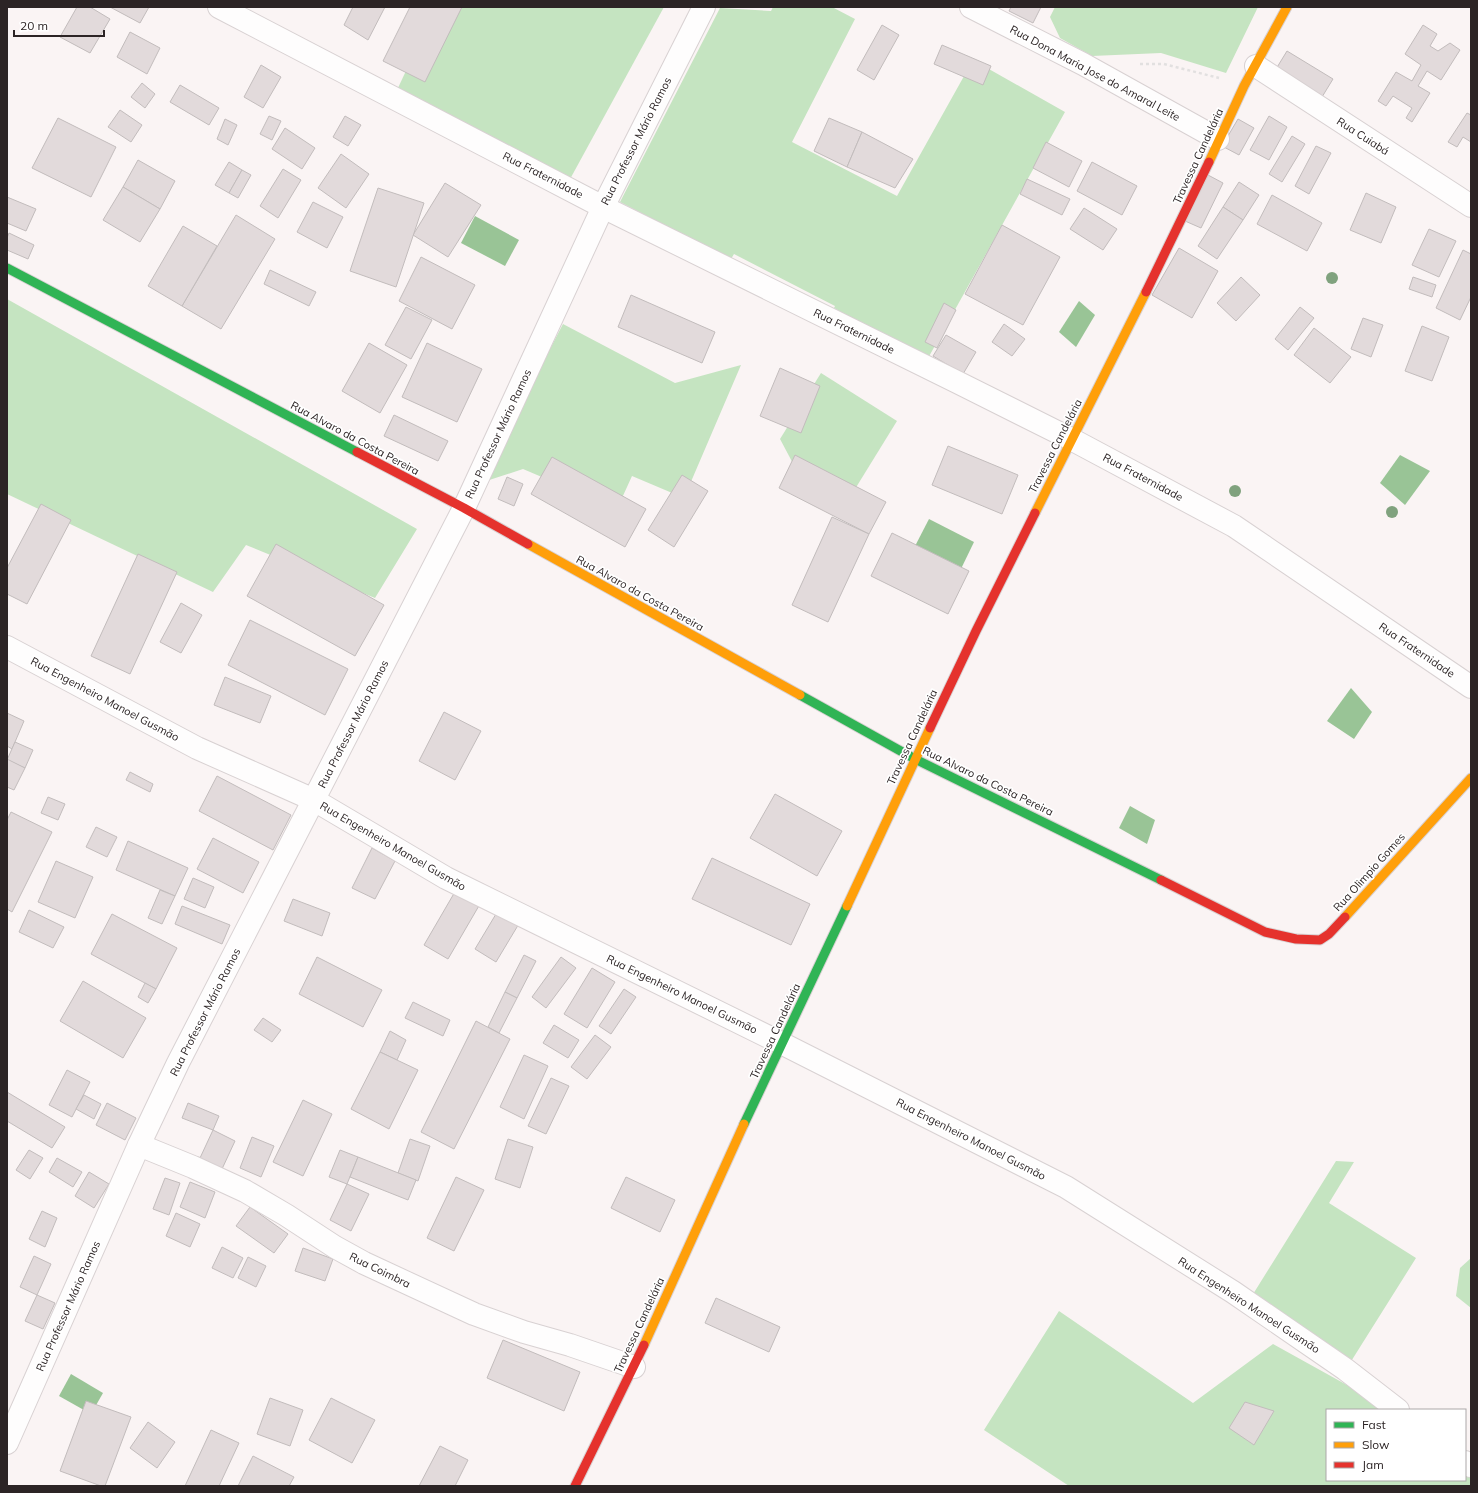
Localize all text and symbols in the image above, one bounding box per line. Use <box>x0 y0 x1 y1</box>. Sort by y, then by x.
scale bar <box>14 12 104 38</box>
text: 20 m <box>20 18 48 33</box>
street label: Rua Dona Maria Jose do Amaral Leite <box>1008 22 1182 124</box>
street label: Rua Professor Mário Ramos <box>598 75 674 207</box>
street label: Travessa Candelária <box>1170 106 1226 206</box>
street label: Rua Cuiabá <box>1334 114 1392 158</box>
street label: Rua Fraternidade <box>500 149 586 201</box>
street label: Rua Fraternidade <box>811 305 897 357</box>
street label: Rua Professor Mário Ramos <box>462 367 534 501</box>
street label: Travessa Candelária <box>1025 397 1085 495</box>
street label: Rua Alvaro da Costa Pereira <box>288 398 422 478</box>
street label: Rua Fraternidade <box>1101 450 1185 504</box>
street label: Rua Alvaro da Costa Pereira <box>574 552 706 634</box>
street label: Rua Fraternidade <box>1376 619 1458 681</box>
street label: Rua Engenheiro Manoel Gusmão <box>28 654 182 744</box>
street label: Rua Professor Mário Ramos <box>315 658 391 790</box>
street label: Travessa Candelária <box>884 687 940 787</box>
street label: Rua Alvaro da Costa Pereira <box>920 743 1056 819</box>
street label: Rua Engenheiro Manoel Gusmão <box>318 798 468 894</box>
street label: Rua Olimpio Gomes <box>1330 830 1408 914</box>
street label: Rua Professor Mário Ramos <box>167 946 243 1078</box>
street label: Rua Engenheiro Manoel Gusmão <box>604 951 760 1037</box>
street label: Travessa Candelária <box>747 981 803 1081</box>
street label: Rua Engenheiro Manoel Gusmão <box>894 1095 1048 1183</box>
street label: Rua Professor Mário Ramos <box>33 1238 103 1374</box>
street label: Rua Coimbra <box>347 1249 413 1291</box>
street label: Rua Engenheiro Manoel Gusmão <box>1176 1254 1322 1356</box>
street label: Travessa Candelária <box>611 1275 667 1375</box>
legend <box>1326 1409 1466 1481</box>
text: Fast <box>1362 1417 1386 1432</box>
text: Slow <box>1362 1437 1390 1452</box>
text: Jam <box>1362 1457 1384 1472</box>

